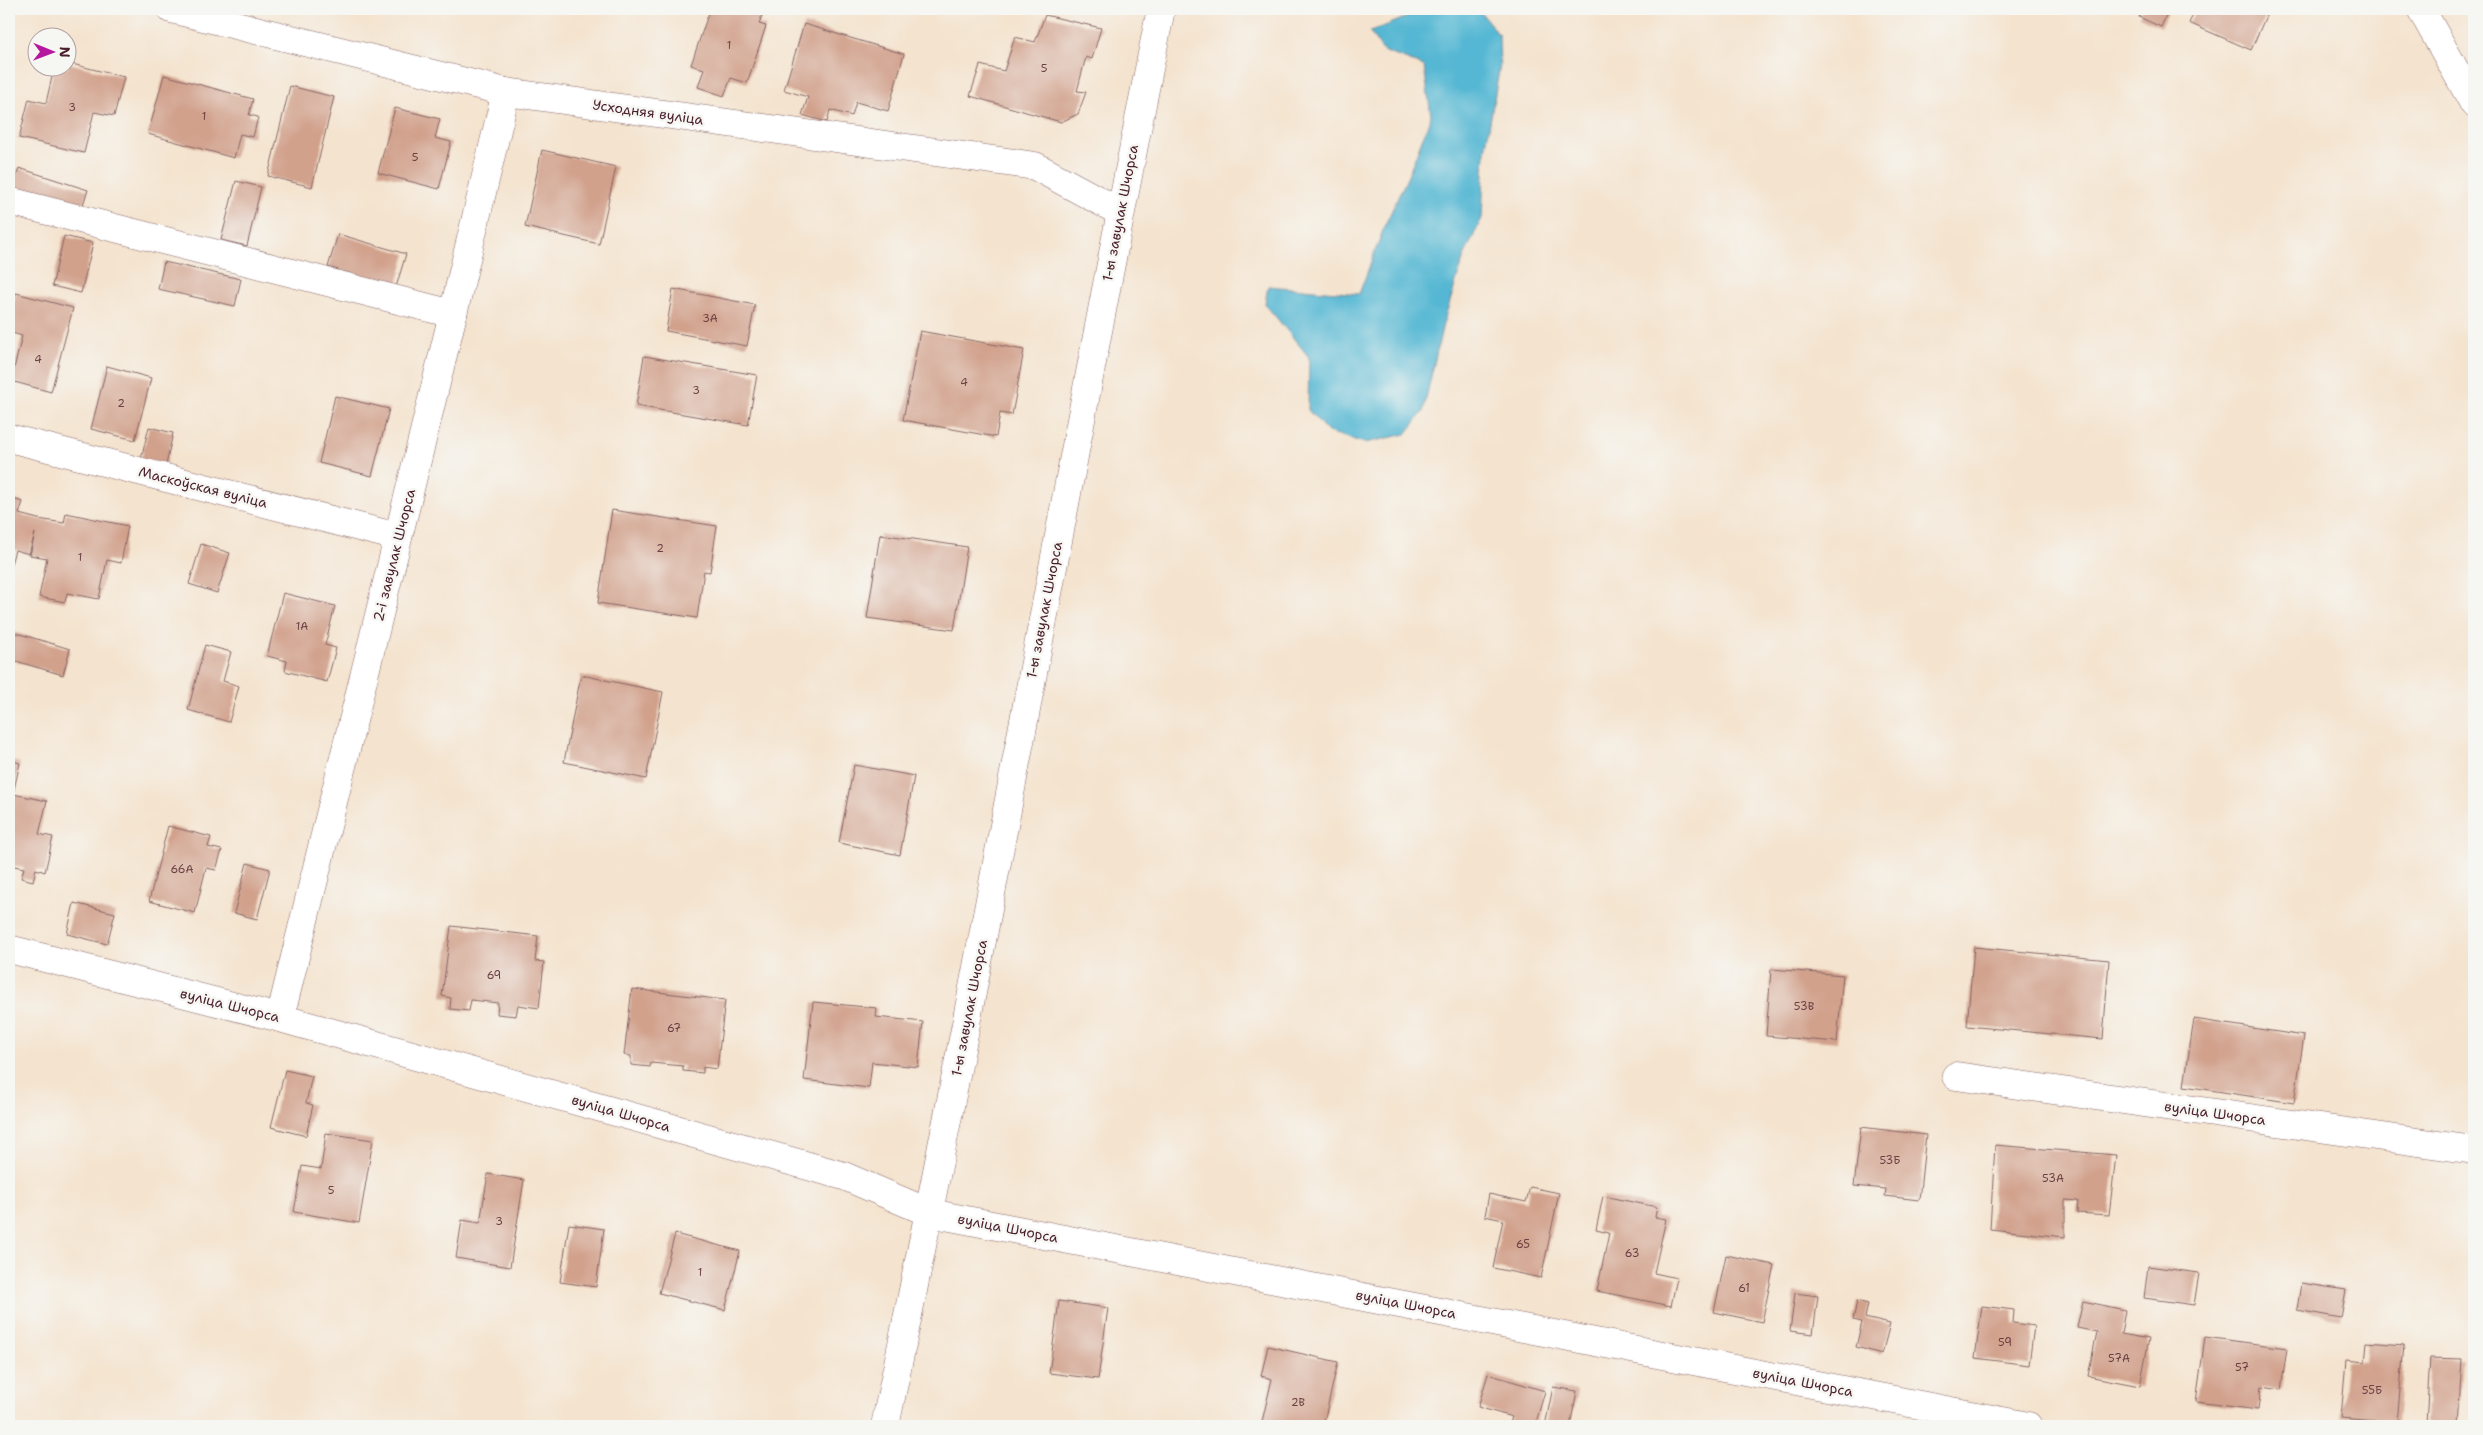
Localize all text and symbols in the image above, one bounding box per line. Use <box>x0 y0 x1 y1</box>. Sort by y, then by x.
north arrow <box>28 28 78 78</box>
house number: 1 <box>727 38 731 53</box>
text: N <box>56 47 74 58</box>
house number: 5 <box>1041 61 1048 76</box>
street label: Усходняя вуліца <box>591 95 705 129</box>
house number: 3 <box>68 100 76 115</box>
house number: 1 <box>202 109 206 124</box>
street label: 1-ы завулак Шчорса <box>1098 143 1142 283</box>
house number: 5 <box>412 150 419 165</box>
house number: 3А <box>702 311 718 326</box>
house number: 4 <box>34 352 42 367</box>
house number: 4 <box>960 375 968 390</box>
house number: 3 <box>692 383 700 398</box>
house number: 2 <box>117 396 125 411</box>
street label: Маскоўская вуліца <box>137 462 270 512</box>
street label: 2-і завулак Шчорса <box>369 487 419 623</box>
street label: 1-ы завулак Шчорса <box>1022 540 1066 680</box>
house number: 2 <box>656 541 664 556</box>
house number: 1 <box>78 550 82 565</box>
house number: 1А <box>296 619 308 634</box>
house number: 66А <box>170 862 194 877</box>
street label: 1-ы завулак Шчорса <box>947 938 991 1078</box>
house number: 69 <box>487 968 501 983</box>
street label: вуліца Шчорса <box>178 984 282 1026</box>
house number: 53В <box>1794 999 1815 1014</box>
house number: 67 <box>667 1021 681 1036</box>
street label: вуліца Шчорса <box>570 1090 673 1136</box>
street label: вуліца Шчорса <box>2163 1097 2267 1129</box>
house number: 53Б <box>1879 1153 1901 1168</box>
house number: 53А <box>2042 1171 2064 1186</box>
house number: 5 <box>328 1183 335 1198</box>
street label: вуліца Шчорса <box>956 1209 1060 1247</box>
house number: 3 <box>495 1214 503 1229</box>
house number: 65 <box>1516 1237 1530 1252</box>
house number: 63 <box>1625 1246 1639 1261</box>
house number: 1 <box>698 1265 702 1280</box>
house number: 61 <box>1738 1281 1750 1296</box>
street label: вуліца Шчорса <box>1354 1285 1458 1323</box>
house number: 59 <box>1998 1335 2012 1350</box>
house number: 57А <box>2108 1351 2130 1366</box>
house number: 57 <box>2235 1360 2249 1375</box>
street label: вуліца Шчорса <box>1751 1363 1855 1401</box>
house number: 55Б <box>2362 1383 2382 1398</box>
house number: 2В <box>1291 1395 1306 1410</box>

